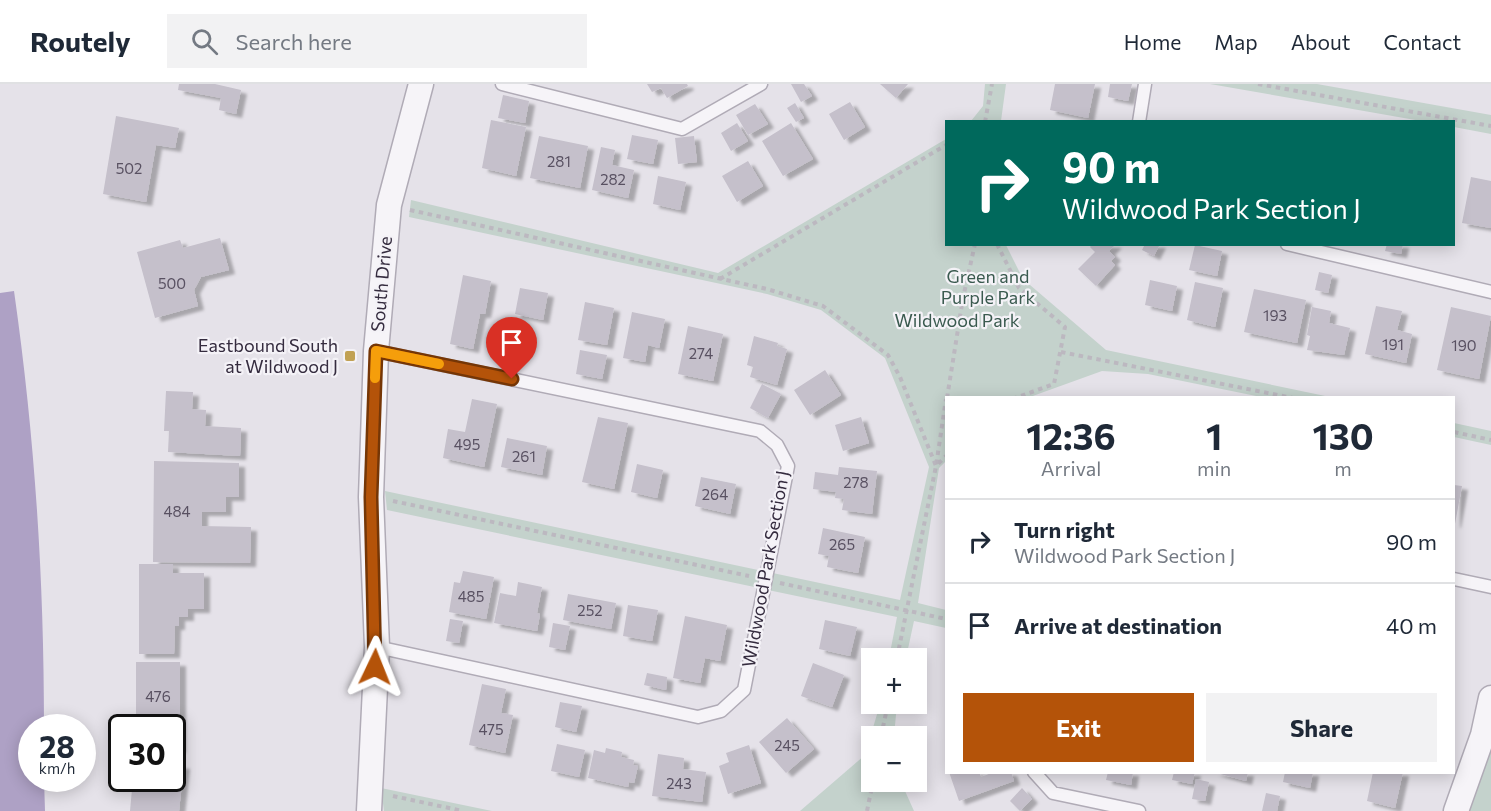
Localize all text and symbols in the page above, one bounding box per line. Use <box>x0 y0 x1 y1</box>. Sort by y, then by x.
search box <box>167 14 587 68</box>
text: Routely <box>30 24 131 58</box>
icon: search <box>188 25 221 58</box>
text: Search here <box>236 28 352 55</box>
text: Home <box>1124 29 1181 54</box>
text: Map <box>1214 29 1258 54</box>
text: About <box>1291 29 1350 54</box>
text: Contact <box>1383 29 1461 54</box>
text: 90 m <box>1062 140 1161 192</box>
icon: right <box>963 144 1041 222</box>
house number: 281 <box>547 152 571 170</box>
house number: 502 <box>116 159 142 177</box>
house number: 282 <box>600 170 626 188</box>
text: Wildwood Park Section J <box>1062 192 1361 225</box>
street label: South Drive <box>366 235 396 333</box>
park label: Green and Purple Park <box>941 265 1035 308</box>
house number: 500 <box>158 274 186 292</box>
house number: 193 <box>1263 306 1287 324</box>
park label: Wildwood Park <box>894 309 1020 331</box>
pin <box>486 317 537 379</box>
icon: arrive <box>495 326 528 359</box>
place label: Eastbound South at Wildwood J <box>198 334 338 377</box>
house number: 191 <box>1382 335 1404 353</box>
house number: 190 <box>1451 336 1477 354</box>
house number: 274 <box>689 344 713 362</box>
marker: Eastbound South at Wildwood J <box>343 349 357 363</box>
text: 12:36 <box>1026 413 1116 457</box>
text: 1 <box>1206 413 1222 457</box>
text: 130 <box>1312 413 1374 457</box>
house number: 495 <box>454 435 480 453</box>
house number: 261 <box>512 447 536 465</box>
text: Arrival <box>1041 456 1101 480</box>
text: min <box>1197 456 1231 480</box>
text: m <box>1334 456 1352 480</box>
street label: Wildwood Park Section J <box>737 469 793 669</box>
house number: 278 <box>843 473 869 491</box>
house number: 264 <box>702 485 728 503</box>
house number: 484 <box>163 502 191 520</box>
text: Turn right <box>1014 516 1115 543</box>
icon: right <box>963 525 996 558</box>
text: 90 m <box>1386 528 1437 555</box>
house number: 265 <box>829 535 855 553</box>
text: Wildwood Park Section J <box>1014 543 1235 567</box>
house number: 485 <box>458 587 484 605</box>
house number: 252 <box>577 601 603 619</box>
icon: arrive <box>963 609 996 642</box>
text: Arrive at destination <box>1014 612 1222 639</box>
text: 40 m <box>1386 612 1437 639</box>
position arrow <box>343 635 407 699</box>
map controls <box>861 648 927 792</box>
button: + <box>861 648 927 714</box>
house number: 476 <box>145 687 171 705</box>
button: Exit <box>963 693 1194 762</box>
button: Share <box>1206 693 1437 762</box>
speed limit sign: 30 <box>108 714 186 792</box>
house number: 475 <box>478 720 504 738</box>
button: − <box>861 726 927 792</box>
text: 28 <box>39 727 75 764</box>
house number: 245 <box>774 736 800 754</box>
text: km/h <box>39 759 75 777</box>
house number: 243 <box>666 774 692 792</box>

